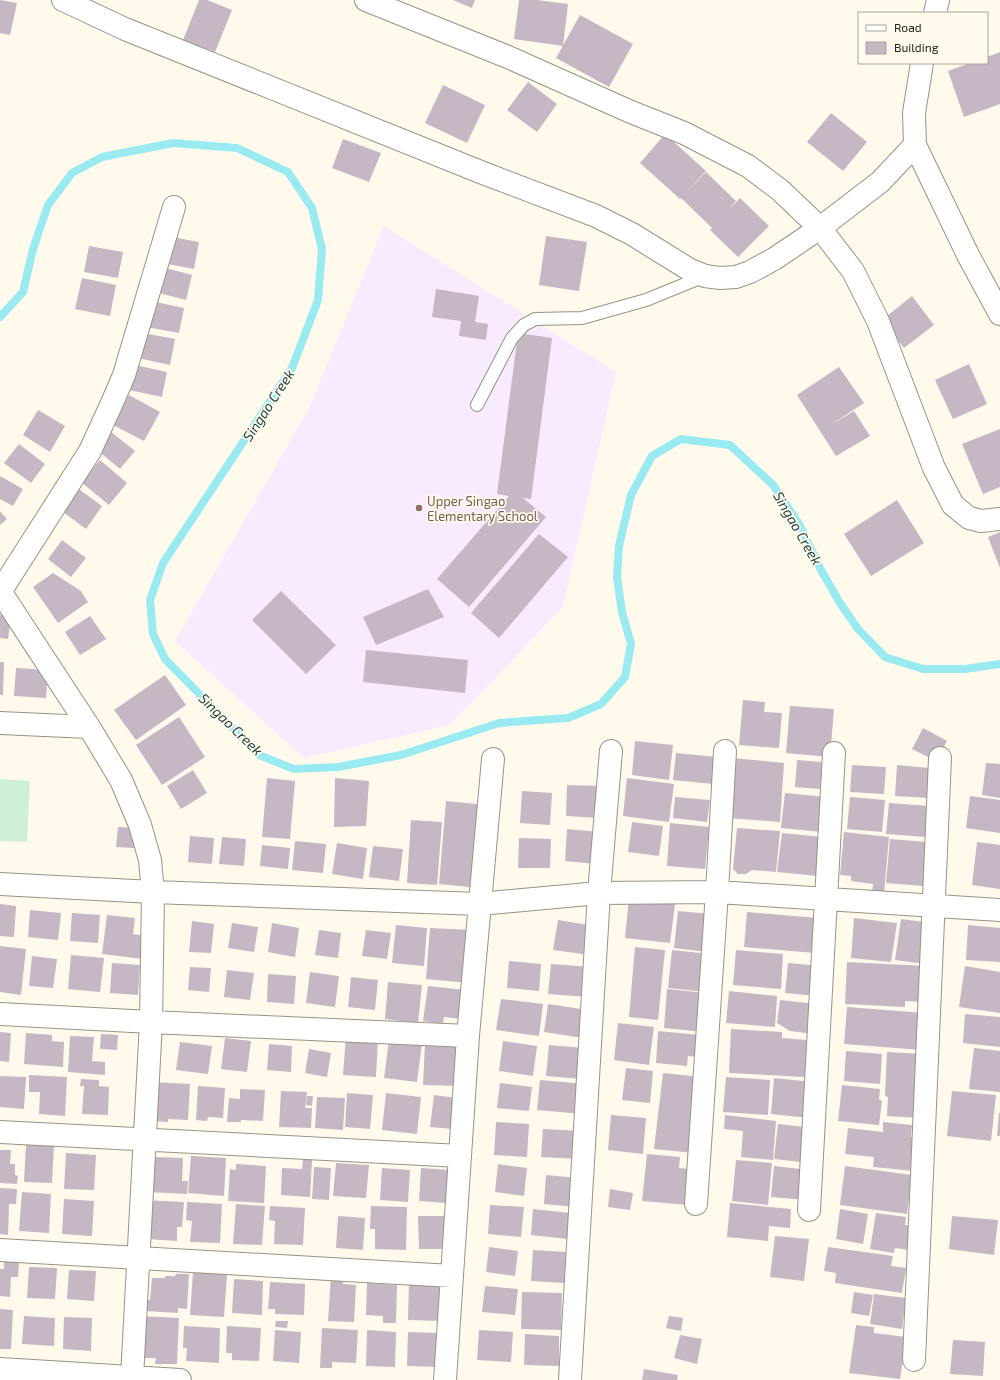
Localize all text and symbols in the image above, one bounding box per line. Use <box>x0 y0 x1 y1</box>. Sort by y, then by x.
legend <box>858 12 988 64</box>
text: Road <box>894 20 922 34</box>
text: Building <box>894 40 939 54</box>
water label: Singao Creek <box>238 366 298 444</box>
water label: Singao Creek <box>770 488 826 568</box>
place label: Upper Singao Elementary School <box>427 493 538 524</box>
marker: Upper Singao Elementary School <box>414 503 424 513</box>
water label: Singao Creek <box>196 689 266 759</box>

